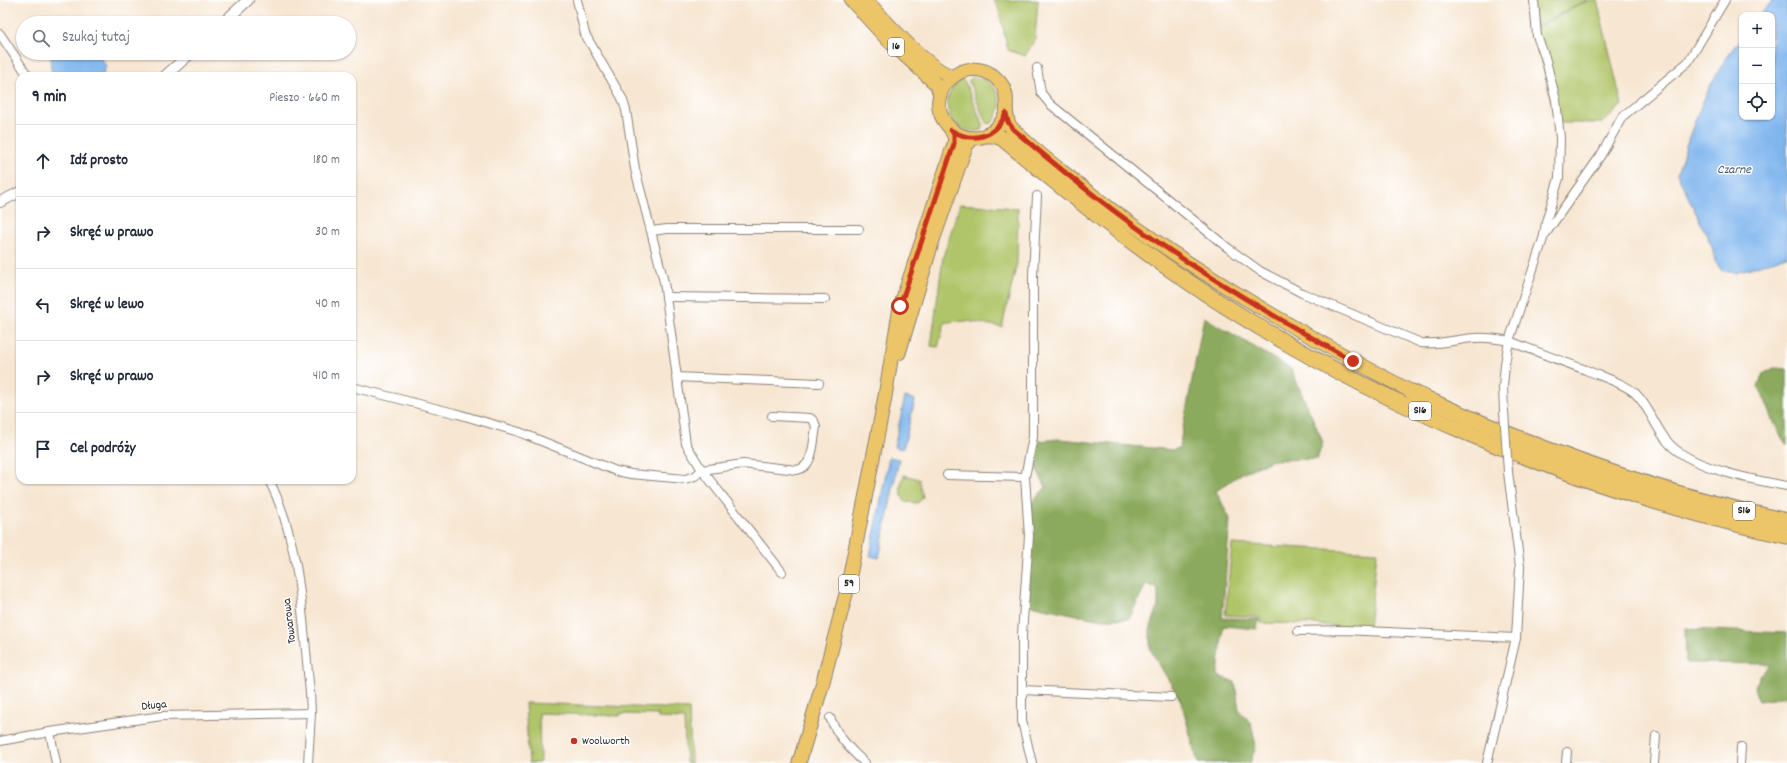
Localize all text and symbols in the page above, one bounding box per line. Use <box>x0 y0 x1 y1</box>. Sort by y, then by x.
map controls <box>1739 12 1775 120</box>
button: + <box>1739 12 1775 48</box>
search box <box>16 16 356 60</box>
icon: search <box>30 27 52 49</box>
text: Szukaj tutaj <box>62 27 130 49</box>
road number: 16 <box>888 38 904 56</box>
button: − <box>1739 48 1775 84</box>
button: locate <box>1739 84 1775 120</box>
text: 9 min <box>32 86 66 110</box>
text: Pieszo · 660 m <box>269 89 340 108</box>
icon: ahead <box>32 150 54 172</box>
text: Idź prosto <box>70 150 128 172</box>
text: 180 m <box>313 151 340 170</box>
water label: Czarne <box>1717 161 1752 180</box>
icon: right <box>32 222 54 244</box>
text: Skręć w prawo <box>70 222 153 244</box>
text: 30 m <box>315 223 340 242</box>
icon: left <box>32 294 54 316</box>
text: Skręć w lewo <box>70 294 144 316</box>
text: 40 m <box>316 295 340 314</box>
route start <box>891 297 909 315</box>
route end <box>1344 352 1362 370</box>
icon: right <box>32 366 54 388</box>
text: Skręć w prawo <box>70 366 153 388</box>
text: 410 m <box>313 367 340 386</box>
road number: S16 <box>1409 402 1431 420</box>
icon: arrive <box>32 438 54 460</box>
text: Cel podróży <box>70 438 136 460</box>
road number: S16 <box>1733 502 1755 520</box>
road number: 59 <box>839 575 859 593</box>
street label: Towarowa <box>279 597 301 645</box>
street label: Długa <box>141 696 168 716</box>
place label: Woolworth <box>582 733 630 750</box>
marker: Woolworth <box>569 736 579 746</box>

